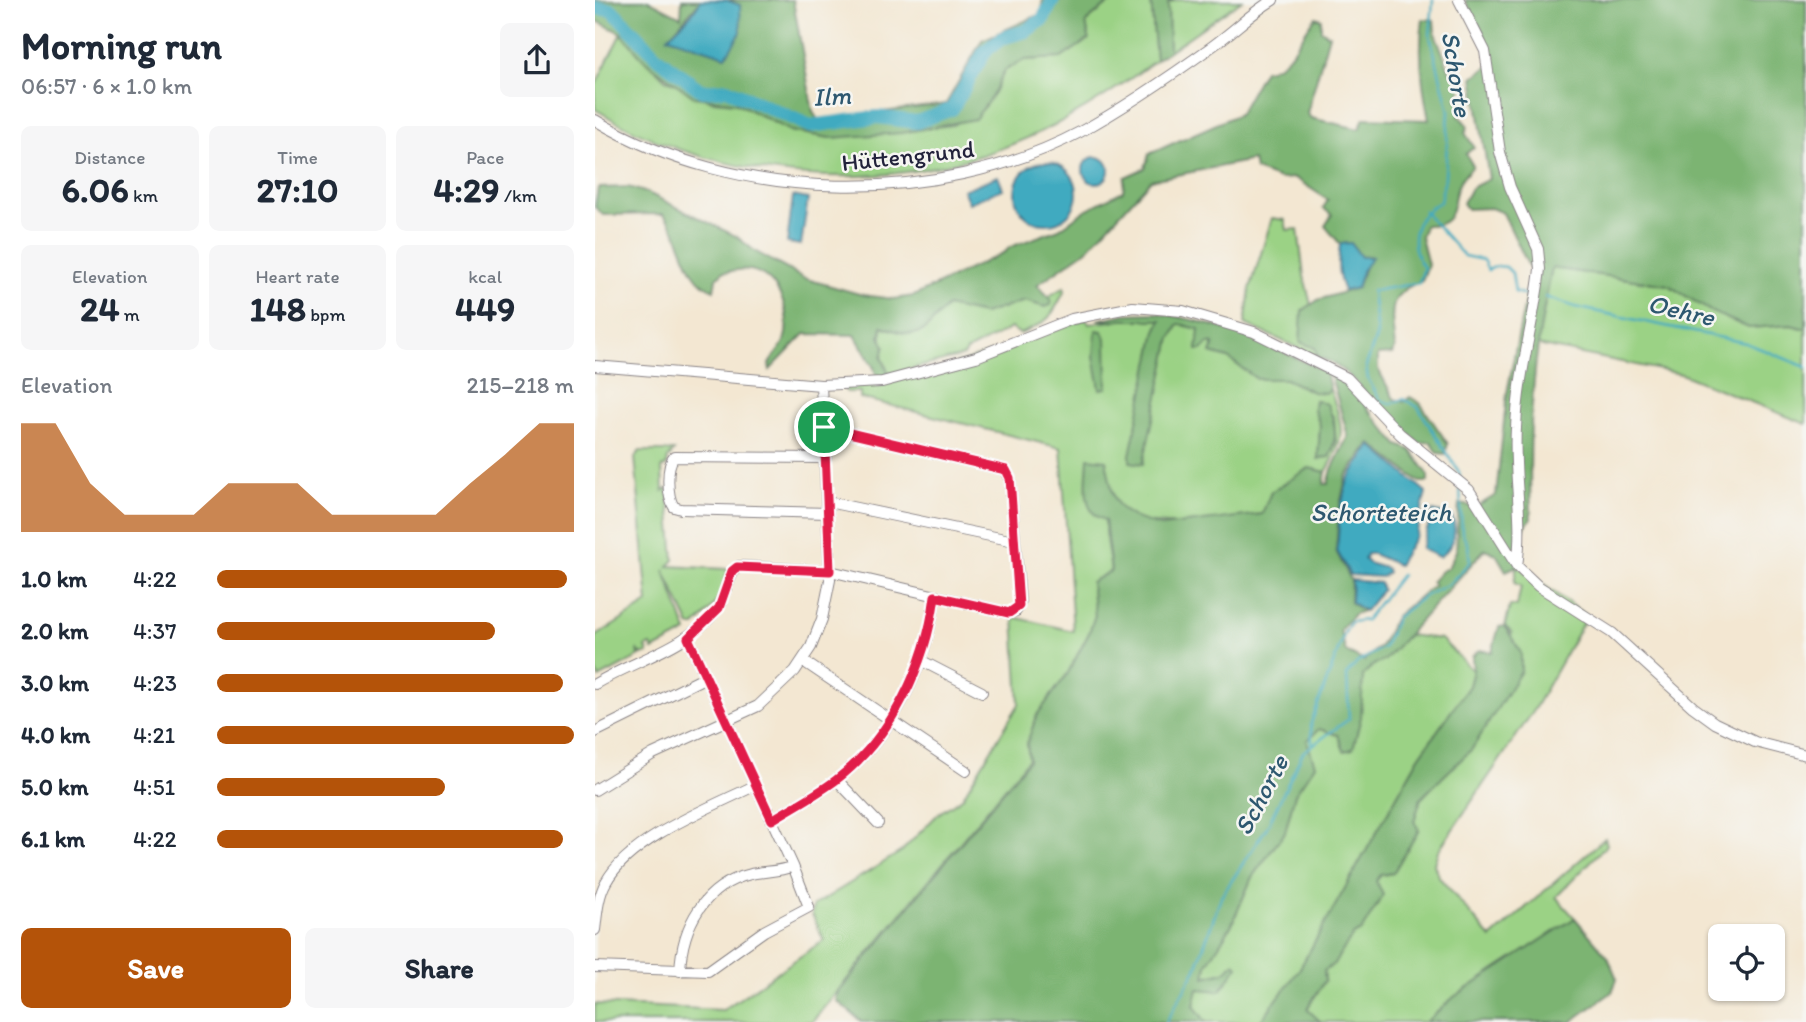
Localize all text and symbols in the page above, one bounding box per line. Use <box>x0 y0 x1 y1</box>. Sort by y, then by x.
text: Morning run <box>21 23 222 69</box>
button: share <box>500 23 574 97</box>
water label: Schorte <box>1434 29 1480 121</box>
text: 06:57 · 6 × 1.0 km <box>21 72 192 100</box>
water label: Ilm <box>812 79 852 113</box>
street label: Hüttengrund <box>840 134 976 177</box>
text: Distance <box>74 146 145 169</box>
text: Time <box>277 146 318 169</box>
text: Pace <box>466 146 504 169</box>
text: 6.06 <box>62 169 129 211</box>
text: 27:10 <box>256 169 339 211</box>
text: 4:29 <box>433 169 500 211</box>
text: km <box>129 184 158 207</box>
text: /km <box>500 184 537 207</box>
text: Elevation <box>72 265 148 288</box>
text: Heart rate <box>255 265 340 288</box>
text: kcal <box>468 265 502 288</box>
water label: Oehre <box>1645 287 1719 334</box>
text: 24 <box>80 288 119 330</box>
text: 148 <box>249 288 306 330</box>
text: 449 <box>455 288 515 330</box>
text: m <box>119 303 140 326</box>
text: bpm <box>306 303 345 326</box>
text: Elevation <box>21 371 112 399</box>
text: 215–218 m <box>466 371 574 399</box>
pin <box>794 397 854 457</box>
icon: arrive <box>805 408 843 446</box>
water label: Schorteteich <box>1311 496 1452 528</box>
text: 1.0 km <box>21 565 87 593</box>
text: 4:22 <box>133 565 177 593</box>
text: 2.0 km <box>21 617 89 645</box>
text: 4:37 <box>133 617 176 645</box>
text: 3.0 km <box>21 669 89 697</box>
text: 4:23 <box>133 669 177 697</box>
text: 4.0 km <box>21 721 90 749</box>
text: 4:21 <box>133 721 175 749</box>
water label: Schorte <box>1227 748 1296 840</box>
text: 5.0 km <box>21 773 88 801</box>
text: 4:51 <box>133 773 175 801</box>
text: 6.1 km <box>21 825 85 853</box>
text: 4:22 <box>133 825 177 853</box>
map controls <box>1708 924 1785 1001</box>
button: locate <box>1708 924 1785 1001</box>
button: Save <box>21 928 291 1008</box>
button: Share <box>305 928 574 1008</box>

